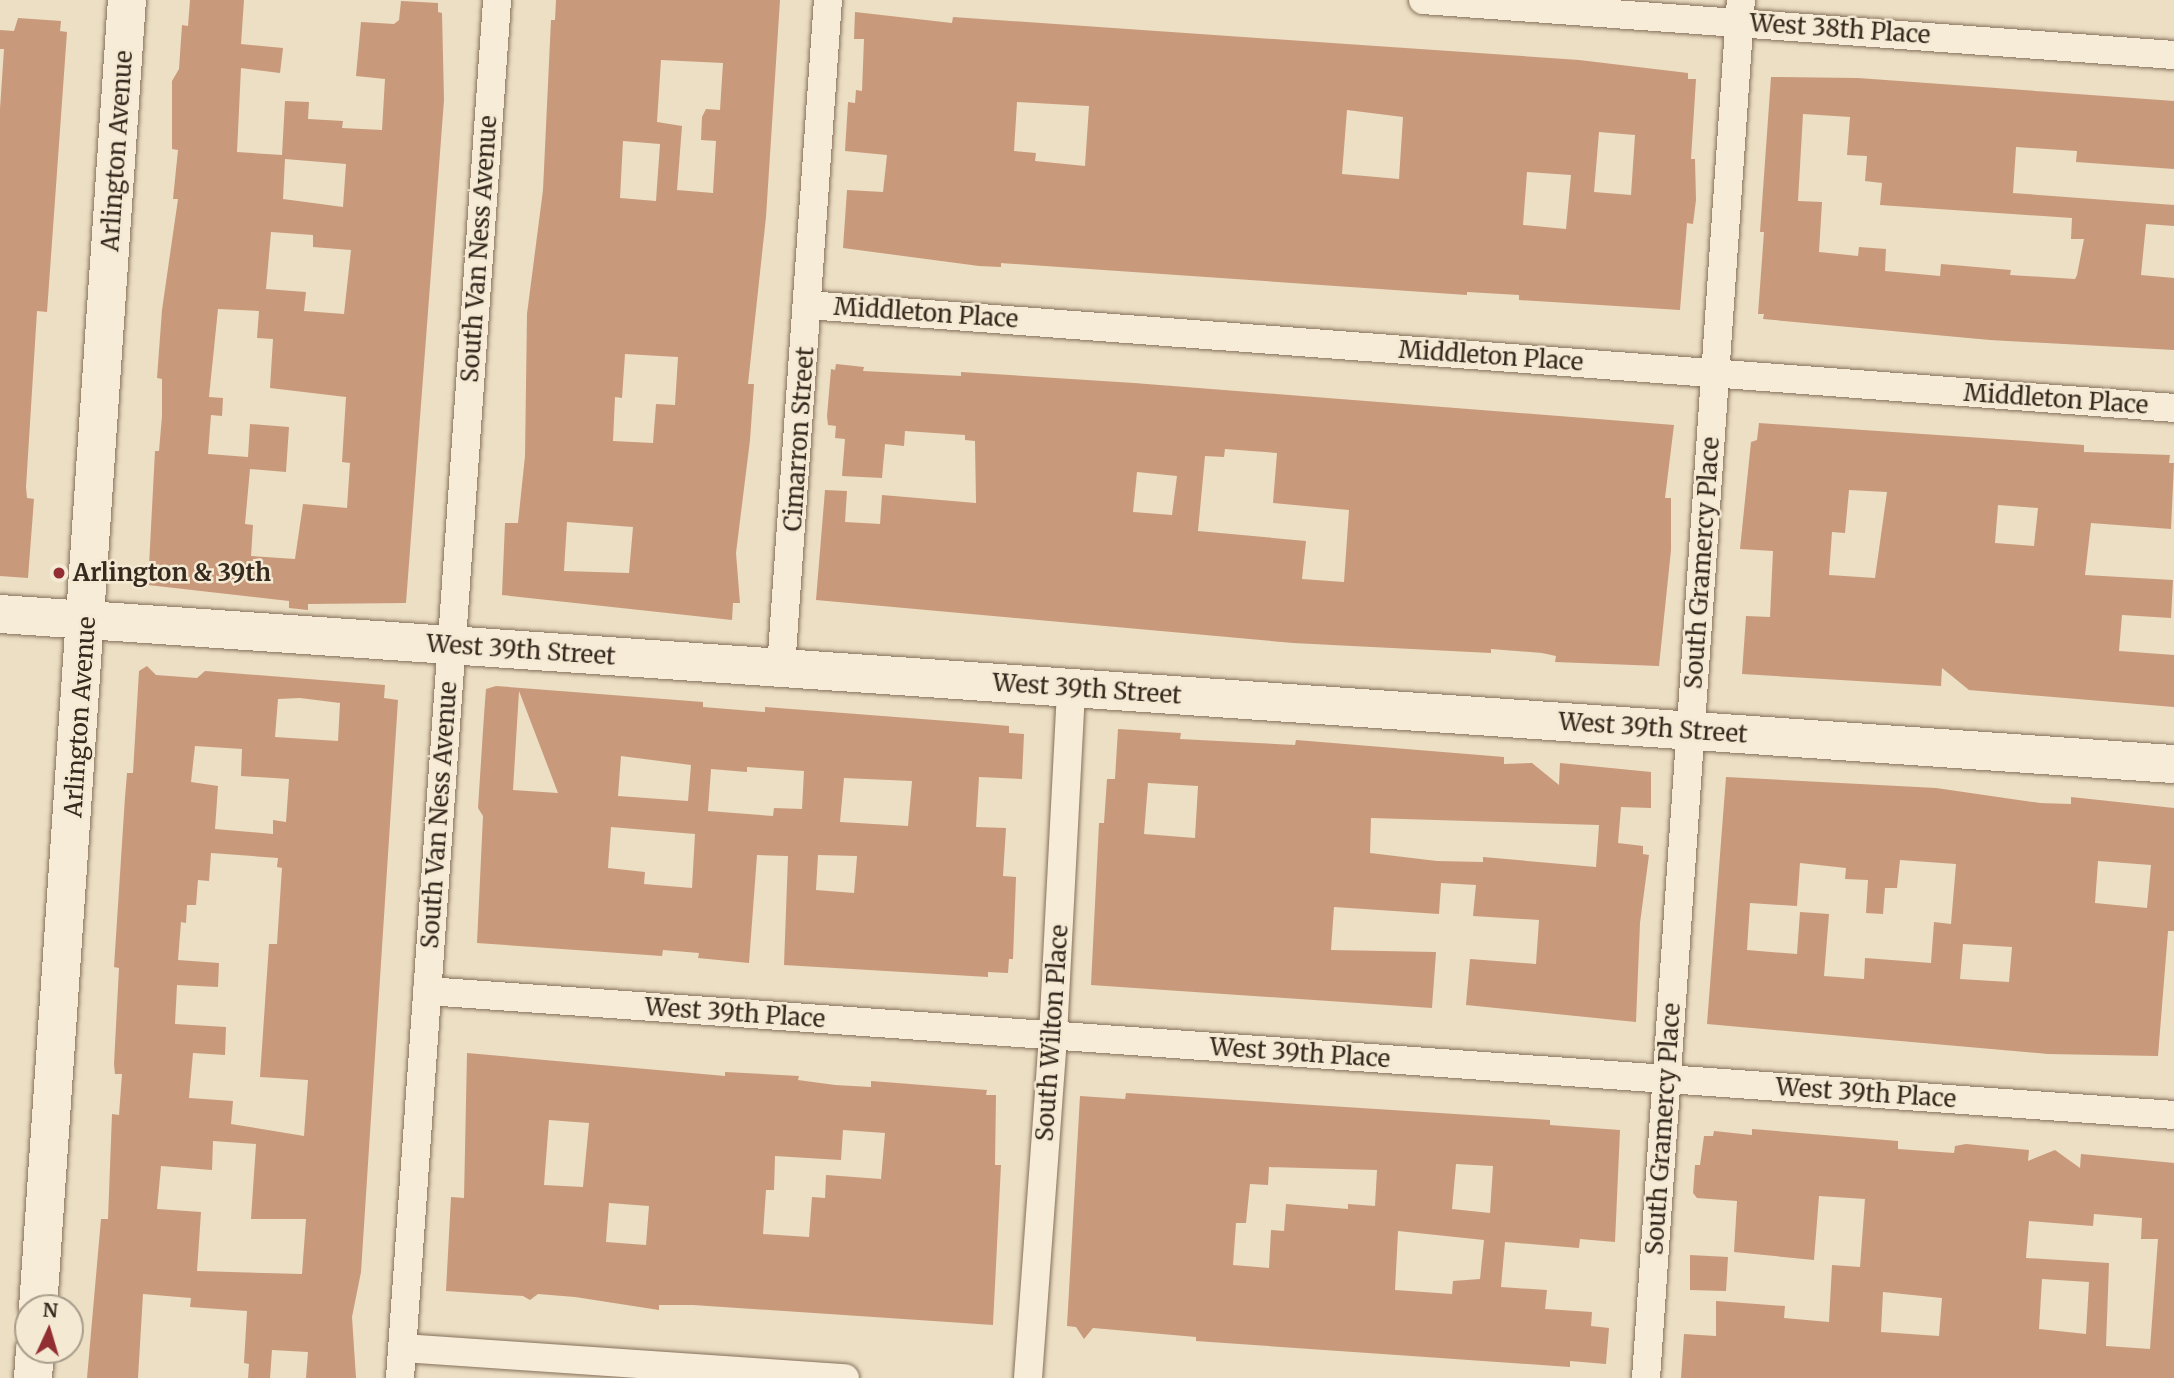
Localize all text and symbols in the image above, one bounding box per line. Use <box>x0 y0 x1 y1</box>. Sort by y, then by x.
street label: West 38th Place <box>1749 8 1931 50</box>
street label: Arlington Avenue <box>96 50 138 252</box>
street label: South Van Ness Avenue <box>455 114 503 384</box>
street label: Middleton Place <box>833 292 1019 334</box>
street label: Middleton Place <box>1398 335 1584 377</box>
street label: Cimarron Street <box>778 346 820 532</box>
street label: Middleton Place <box>1963 378 2149 420</box>
street label: South Gramercy Place <box>1679 436 1725 690</box>
place label: Arlington & 39th <box>73 559 271 587</box>
marker: Arlington & 39th <box>51 565 67 581</box>
street label: Arlington Avenue <box>59 616 101 818</box>
street label: West 39th Street <box>426 629 616 671</box>
street label: West 39th Street <box>992 668 1182 710</box>
street label: South Van Ness Avenue <box>415 680 463 950</box>
street label: West 39th Street <box>1558 707 1748 749</box>
street label: South Wilton Place <box>1030 924 1074 1142</box>
street label: West 39th Place <box>644 992 826 1034</box>
street label: South Gramercy Place <box>1640 1002 1686 1256</box>
street label: West 39th Place <box>1209 1032 1391 1074</box>
street label: West 39th Place <box>1775 1072 1957 1114</box>
north arrow <box>14 1294 84 1364</box>
text: N <box>42 1298 59 1323</box>

